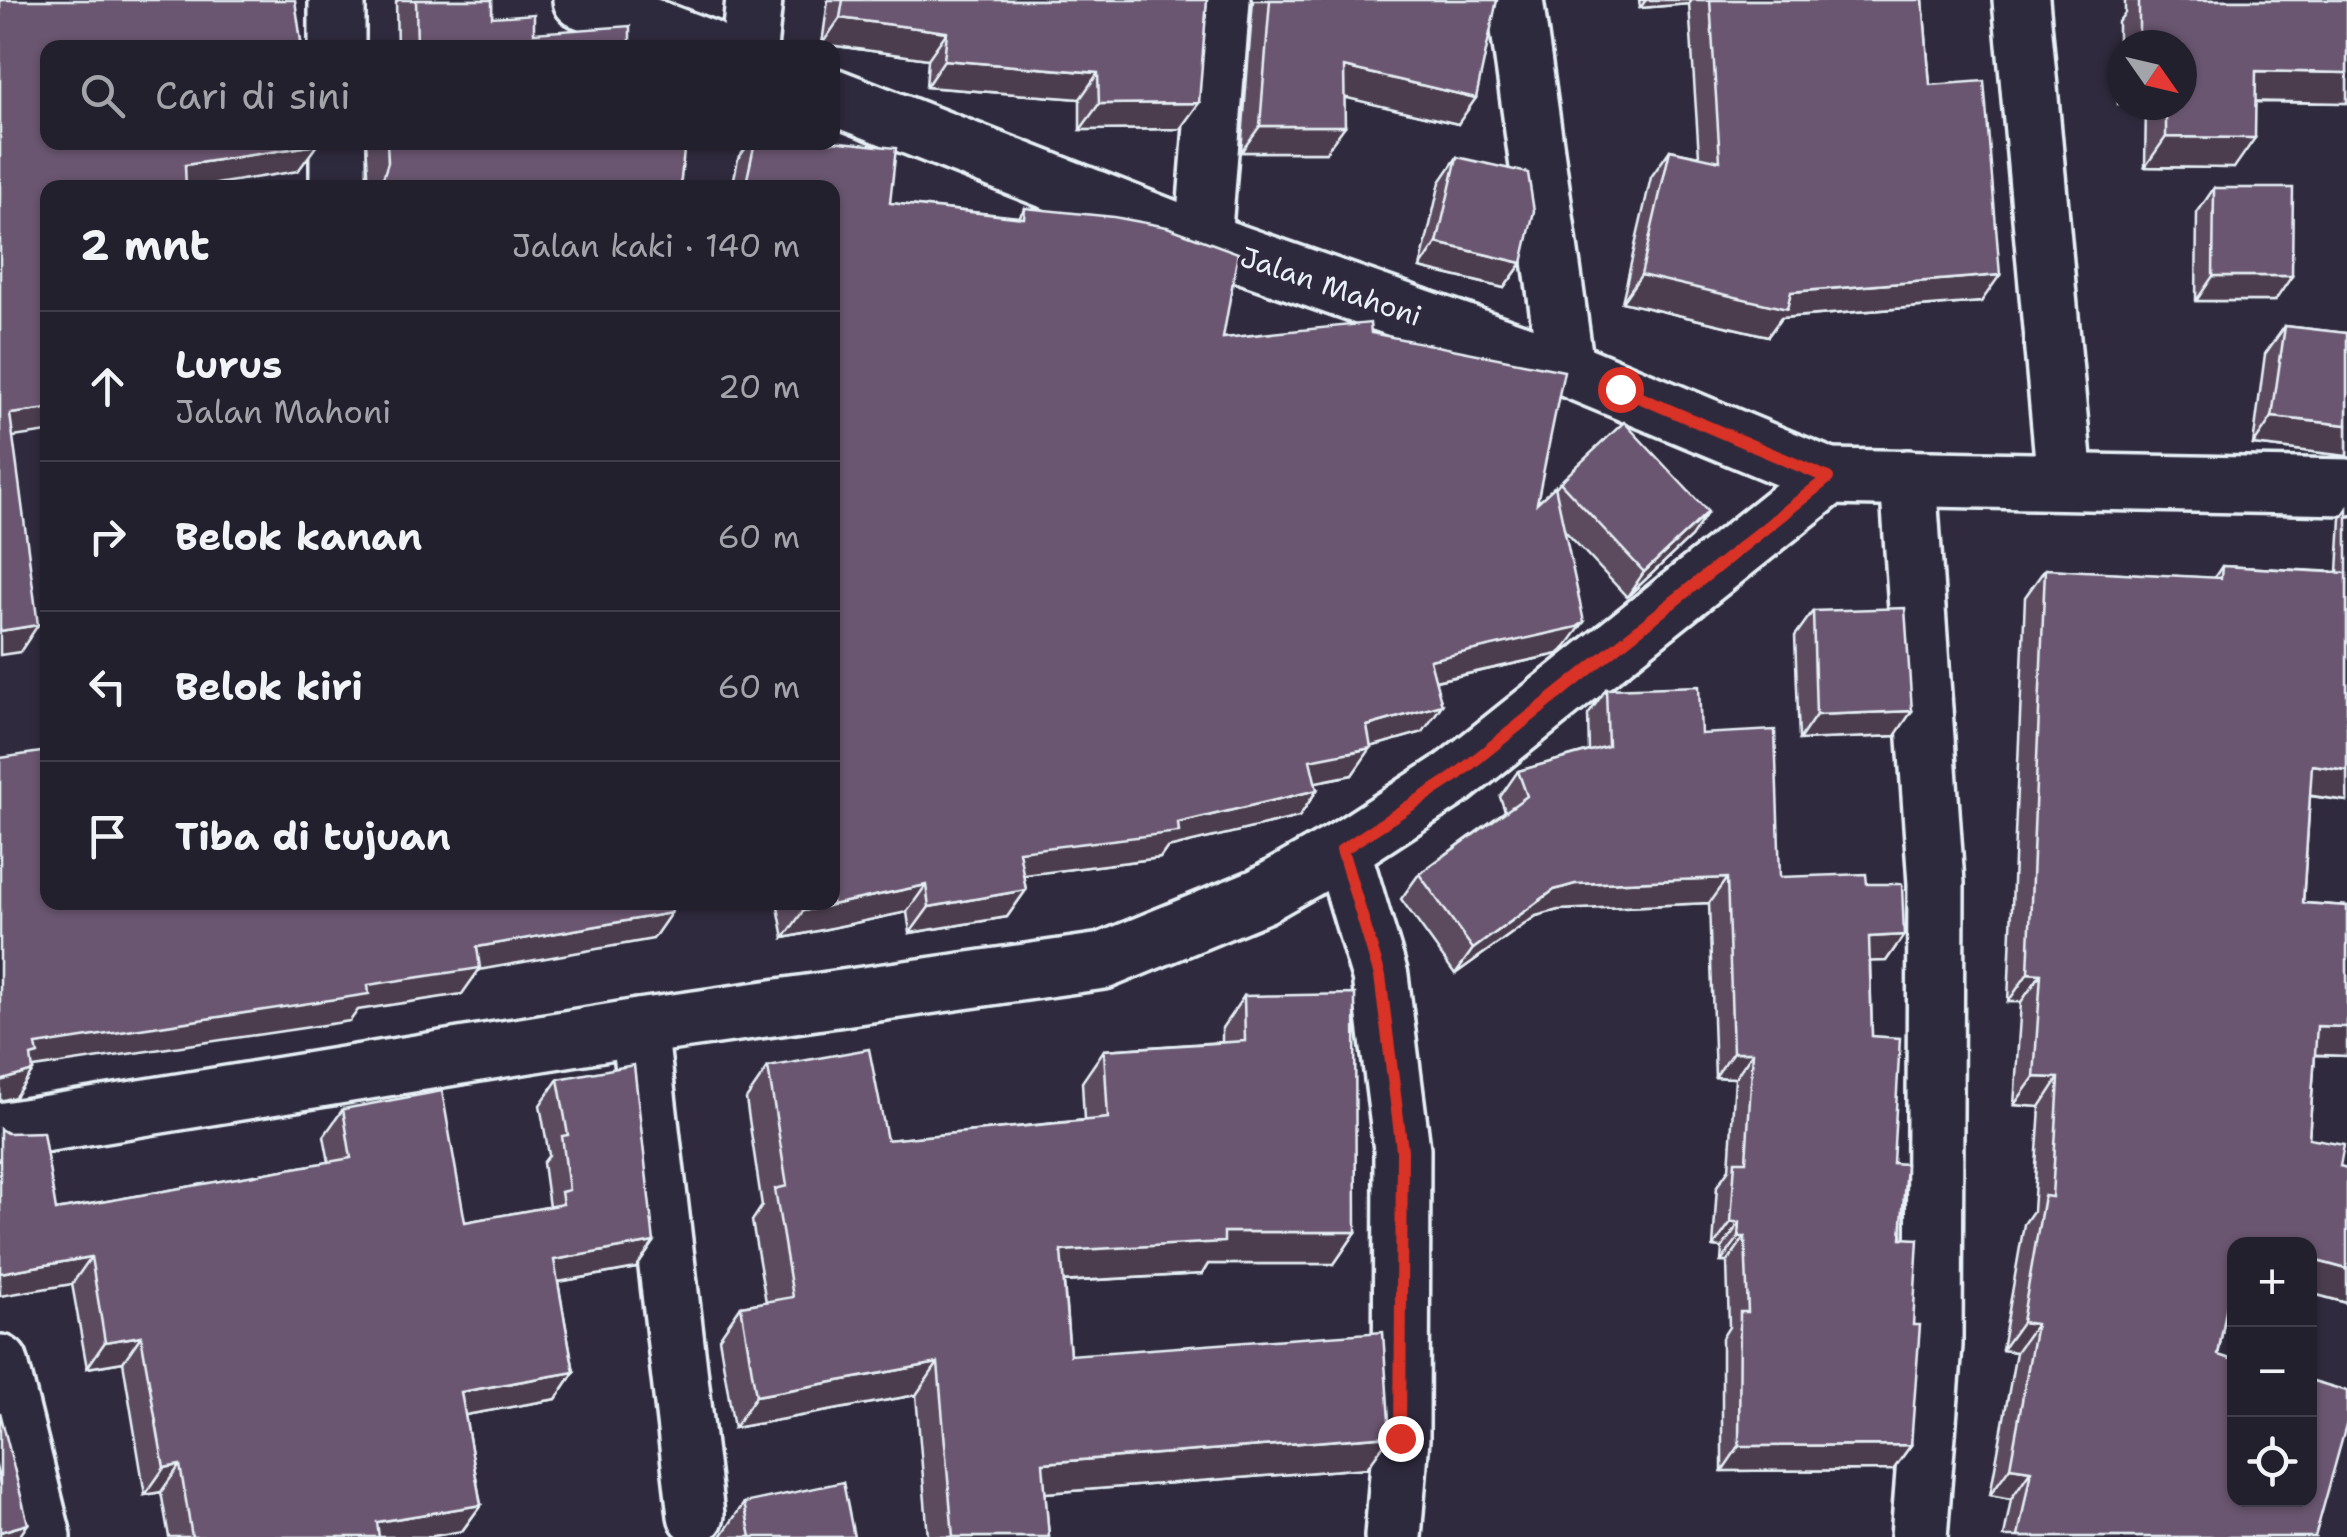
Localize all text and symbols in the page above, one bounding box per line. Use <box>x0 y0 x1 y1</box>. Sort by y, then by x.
north arrow <box>2107 30 2197 120</box>
search box <box>40 40 840 150</box>
icon: search <box>75 68 130 123</box>
text: Cari di sini <box>155 70 351 121</box>
text: 2 mnt <box>80 217 210 273</box>
text: Jalan kaki · 140 m <box>512 224 800 267</box>
street label: Jalan Mahoni <box>1235 237 1427 335</box>
text: Lurus <box>175 339 282 390</box>
icon: ahead <box>80 359 135 414</box>
text: 20 m <box>718 365 800 408</box>
route start <box>1598 367 1644 413</box>
text: Jalan Mahoni <box>175 390 391 433</box>
icon: right <box>80 509 135 564</box>
text: Belok kanan <box>175 511 422 562</box>
text: 60 m <box>718 515 800 558</box>
icon: left <box>80 659 135 714</box>
text: Belok kiri <box>175 661 363 712</box>
text: 60 m <box>718 665 800 708</box>
icon: arrive <box>80 809 135 864</box>
text: Tiba di tujuan <box>175 811 451 862</box>
map controls <box>2227 1237 2317 1507</box>
button: + <box>2227 1237 2317 1327</box>
button: − <box>2227 1327 2317 1417</box>
route end <box>1378 1416 1424 1462</box>
button: locate <box>2227 1417 2317 1507</box>

